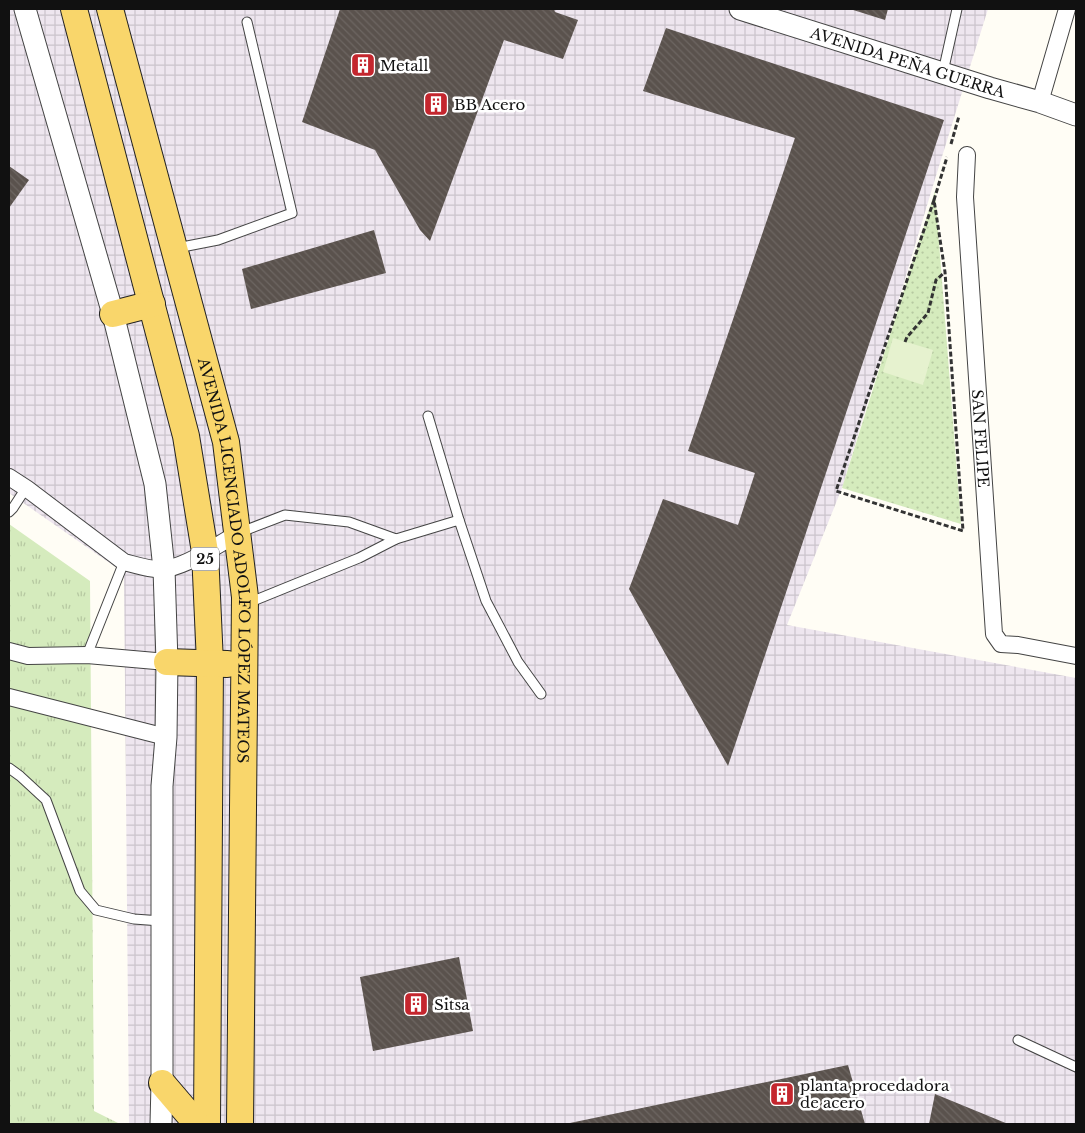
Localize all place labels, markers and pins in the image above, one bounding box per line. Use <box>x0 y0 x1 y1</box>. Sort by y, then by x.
building icon: Metall <box>350 52 376 78</box>
place label: Metall <box>380 56 428 75</box>
building icon: BB Acero <box>423 91 449 117</box>
place label: BB Acero <box>454 95 526 114</box>
building icon: Sitsa <box>403 991 429 1017</box>
place label: Sitsa <box>434 995 470 1014</box>
place label: planta procedadora de acero <box>800 1076 950 1112</box>
building icon: planta procedadora de acero <box>769 1081 795 1107</box>

